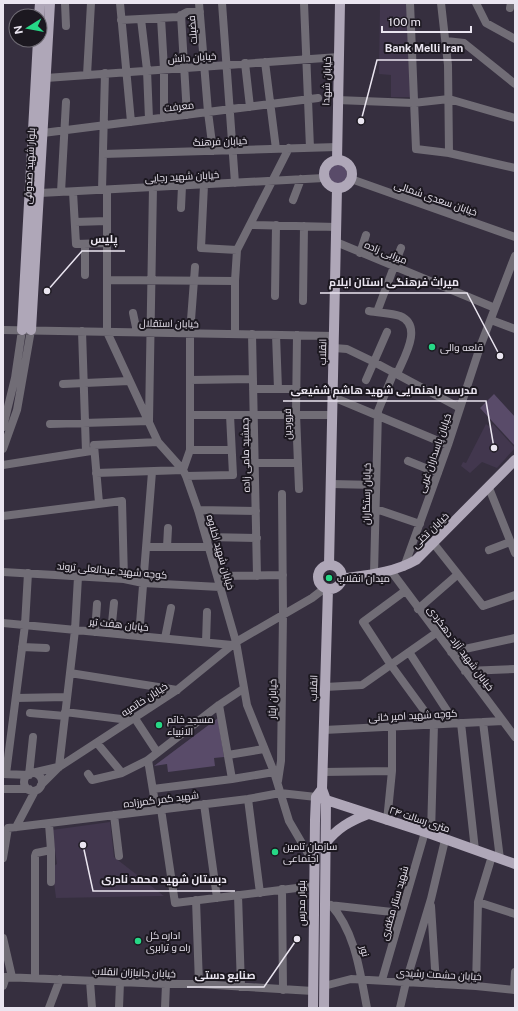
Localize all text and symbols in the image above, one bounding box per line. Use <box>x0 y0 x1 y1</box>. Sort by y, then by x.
north arrow <box>8 8 48 48</box>
scale bar <box>382 8 471 34</box>
street label: فضیلت <box>185 15 199 45</box>
text: 100 m <box>388 15 421 29</box>
text: N <box>11 25 25 35</box>
callout: Bank Melli Iran <box>377 37 472 60</box>
text: Bank Melli Iran <box>385 42 463 54</box>
street label: خیابان دانش <box>167 49 217 66</box>
street label: خیابان شهدا <box>319 56 334 106</box>
street label: معرفت <box>163 98 195 114</box>
street label: بلوار شهید صدوقی <box>21 127 38 205</box>
street label: خیابان فرهنگ <box>193 134 247 149</box>
street label: خیابان شهید رجایی <box>145 168 220 185</box>
street label: خیابان سعدی شمالی <box>393 178 479 219</box>
callout: پلیس <box>82 228 125 251</box>
text: پلیس <box>90 233 118 248</box>
street label: میرابی زاده <box>363 238 409 267</box>
callout: میراث فرهنگی استان ایلام <box>320 270 467 293</box>
text: میراث فرهنگی استان ایلام <box>329 276 459 290</box>
street label: خیابان استقلال <box>139 316 199 331</box>
street label: انقلاب <box>316 339 328 365</box>
place label: قلعه والی <box>440 341 483 354</box>
marker: قلعه والی <box>427 342 437 352</box>
callout: مدرسه راهنمایی شهید هاشم شفیعی <box>283 378 486 401</box>
text: مدرسه راهنمایی شهید هاشم شفیعی <box>291 384 477 398</box>
street label: فروردین <box>281 408 294 440</box>
street label: خیابان پاسداران غربی <box>415 412 454 494</box>
street label: جمشید مامی زاده <box>238 418 253 492</box>
street label: خیابان رستگاران <box>359 463 374 525</box>
street label: خیابان تختی <box>409 509 452 551</box>
street label: خیابان شهید اخلاوه <box>204 513 238 591</box>
street label: کوچه شهید عبدالعلی تروند <box>56 559 168 582</box>
place label: میدان انقلاب <box>337 572 390 585</box>
marker: میدان انقلاب <box>324 573 334 583</box>
street label: خیابان شهید آزاد دهکردی <box>424 603 497 693</box>
street label: خیابان هفت تیر <box>88 615 149 634</box>
street label: انقلاب <box>307 675 319 701</box>
street label: خیابان ایثار <box>266 679 279 720</box>
street label: خیابان خاتمیه <box>119 680 170 719</box>
street label: کوچه شهید امیر خانی <box>368 707 458 724</box>
place label: مسجد خاتم الانبیاء <box>167 713 214 737</box>
marker: مسجد خاتم الانبیاء <box>154 720 164 730</box>
street label: شهید کمر کمرزاده <box>123 788 200 811</box>
street label: ۲۴ متری رسالت <box>388 804 452 835</box>
place label: سازمان تامین اجتماعی <box>283 840 337 865</box>
marker: سازمان تامین اجتماعی <box>270 847 280 857</box>
street label: شهید ستار مظفری <box>378 864 411 942</box>
callout: دبستان شهید محمد نادری <box>93 868 235 891</box>
text: دبستان شهید محمد نادری <box>101 873 227 887</box>
street label: بلوار مدرس <box>295 880 308 926</box>
place label: اداره کل راه و ترابری <box>146 929 190 954</box>
marker: اداره کل راه و ترابری <box>133 936 143 946</box>
street label: نور <box>358 943 372 958</box>
callout: صنایع دستی <box>187 964 264 987</box>
street label: خیابان جانبازان انقلاب <box>92 965 176 980</box>
street label: خیابان حشمت رشیدی <box>396 966 482 983</box>
text: صنایع دستی <box>195 969 255 983</box>

